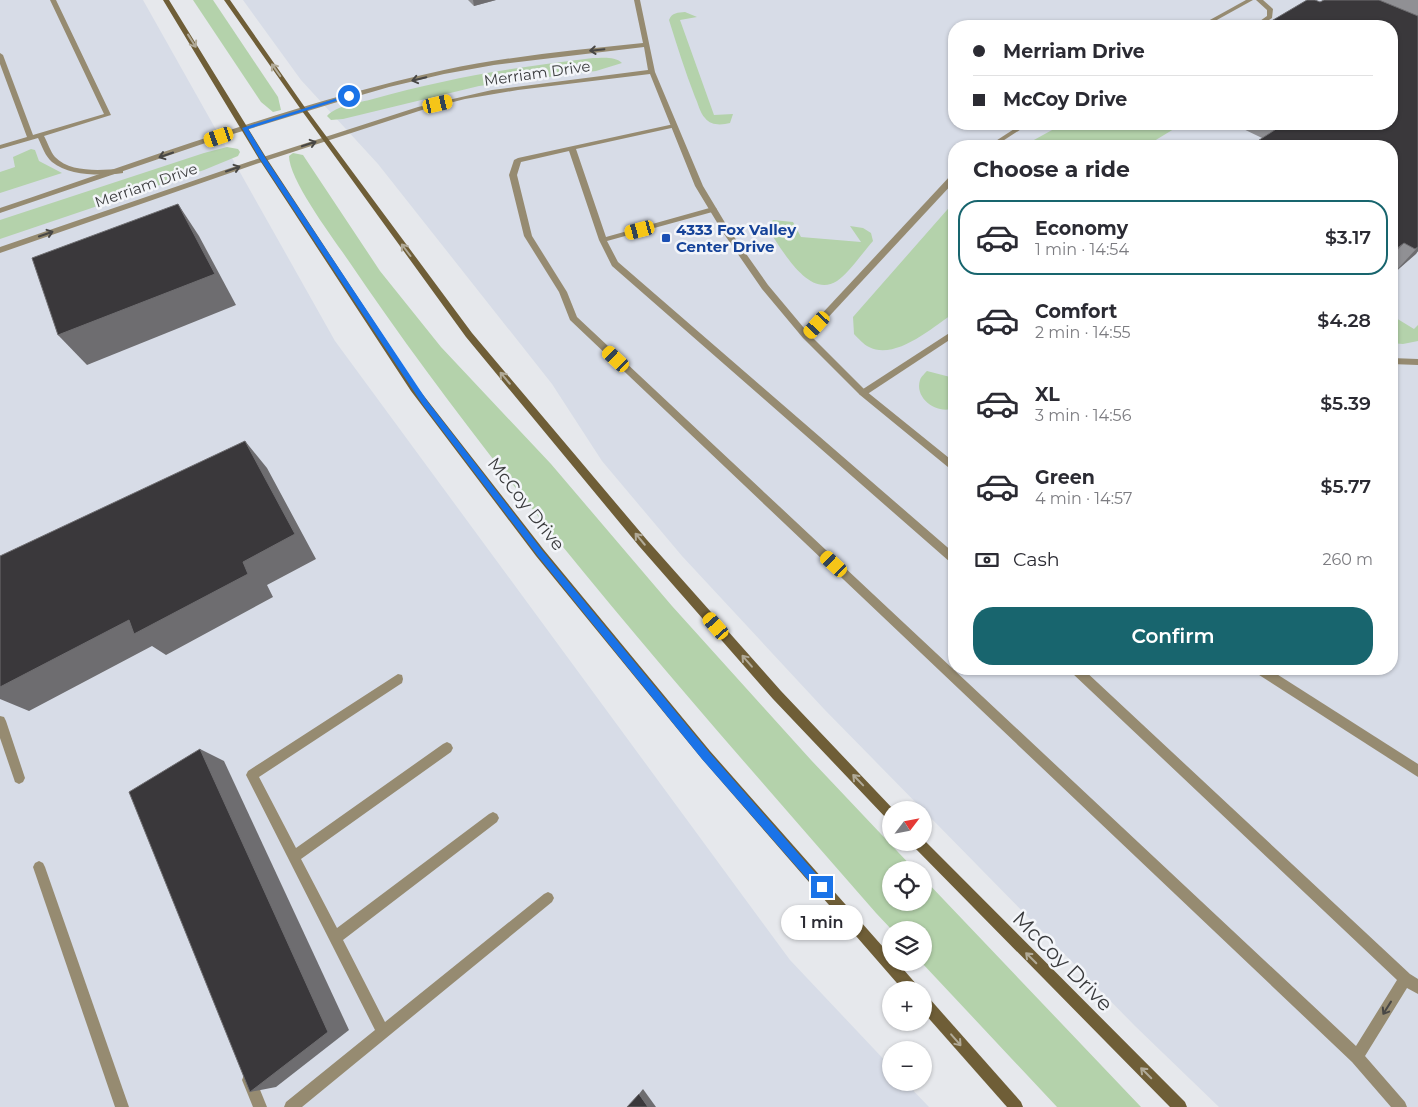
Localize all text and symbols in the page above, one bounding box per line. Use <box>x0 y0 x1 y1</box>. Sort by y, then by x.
one-way arrow <box>187 34 197 48</box>
text: Merriam Drive <box>1003 40 1145 63</box>
one-way arrow <box>589 45 605 55</box>
street label: Merriam Drive <box>483 56 591 90</box>
one-way arrow <box>271 63 281 77</box>
one-way arrow <box>411 75 427 84</box>
route start <box>338 85 360 107</box>
text: McCoy Drive <box>1003 88 1127 111</box>
car <box>421 93 454 115</box>
car <box>202 125 235 149</box>
one-way arrow <box>301 139 317 148</box>
one-way arrow <box>158 151 174 161</box>
text: Choose a ride <box>973 156 1130 183</box>
street label: Merriam Drive <box>92 159 200 211</box>
one-way arrow <box>224 164 240 173</box>
icon: car <box>975 215 1020 260</box>
text: Economy <box>1035 217 1128 240</box>
car <box>623 219 656 241</box>
place label: 4333 Fox Valley Center Drive <box>676 220 797 256</box>
text: $3.17 <box>1325 226 1371 249</box>
one-way arrow <box>38 229 53 238</box>
marker: 4333 Fox Valley Center Drive <box>660 232 672 244</box>
text: 1 min · 14:54 <box>1035 240 1129 259</box>
one-way arrow <box>401 243 411 257</box>
icon: car <box>975 298 1020 343</box>
text: Comfort <box>1035 300 1117 323</box>
car <box>801 309 832 341</box>
text: $4.28 <box>1317 309 1371 332</box>
text: 2 min · 14:55 <box>1035 323 1131 342</box>
car <box>599 343 632 375</box>
one-way arrow <box>500 372 511 385</box>
icon: car <box>975 381 1020 426</box>
text: XL <box>1035 383 1060 406</box>
text: $5.39 <box>1320 392 1371 415</box>
text: 3 min · 14:56 <box>1035 406 1131 425</box>
street label: McCoy Drive <box>483 453 569 555</box>
icon: car <box>975 464 1020 509</box>
text: Green <box>1035 466 1095 489</box>
text: $5.77 <box>1320 475 1371 498</box>
text: 4 min · 14:57 <box>1035 489 1132 508</box>
one-way arrow <box>634 533 645 546</box>
icon: cash <box>973 546 1001 574</box>
car <box>817 548 850 580</box>
text: Cash <box>1013 548 1060 571</box>
text: 260 m <box>1322 550 1373 569</box>
button: Confirm <box>973 607 1373 665</box>
car <box>700 610 731 642</box>
one-way arrow <box>742 655 753 668</box>
one-way arrow <box>852 774 864 786</box>
north arrow <box>882 801 932 851</box>
map controls <box>882 801 932 1091</box>
button: locate <box>882 861 932 911</box>
route end <box>811 876 833 898</box>
callout: 1 min <box>781 904 863 940</box>
street label: McCoy Drive <box>1008 906 1118 1016</box>
text: 1 min <box>801 913 843 932</box>
button: layers <box>882 921 932 971</box>
one-way arrow <box>1025 951 1037 964</box>
button: + <box>882 981 932 1031</box>
one-way arrow <box>1382 1001 1393 1015</box>
one-way arrow <box>950 1033 962 1046</box>
button: − <box>882 1041 932 1091</box>
one-way arrow <box>1140 1066 1152 1079</box>

